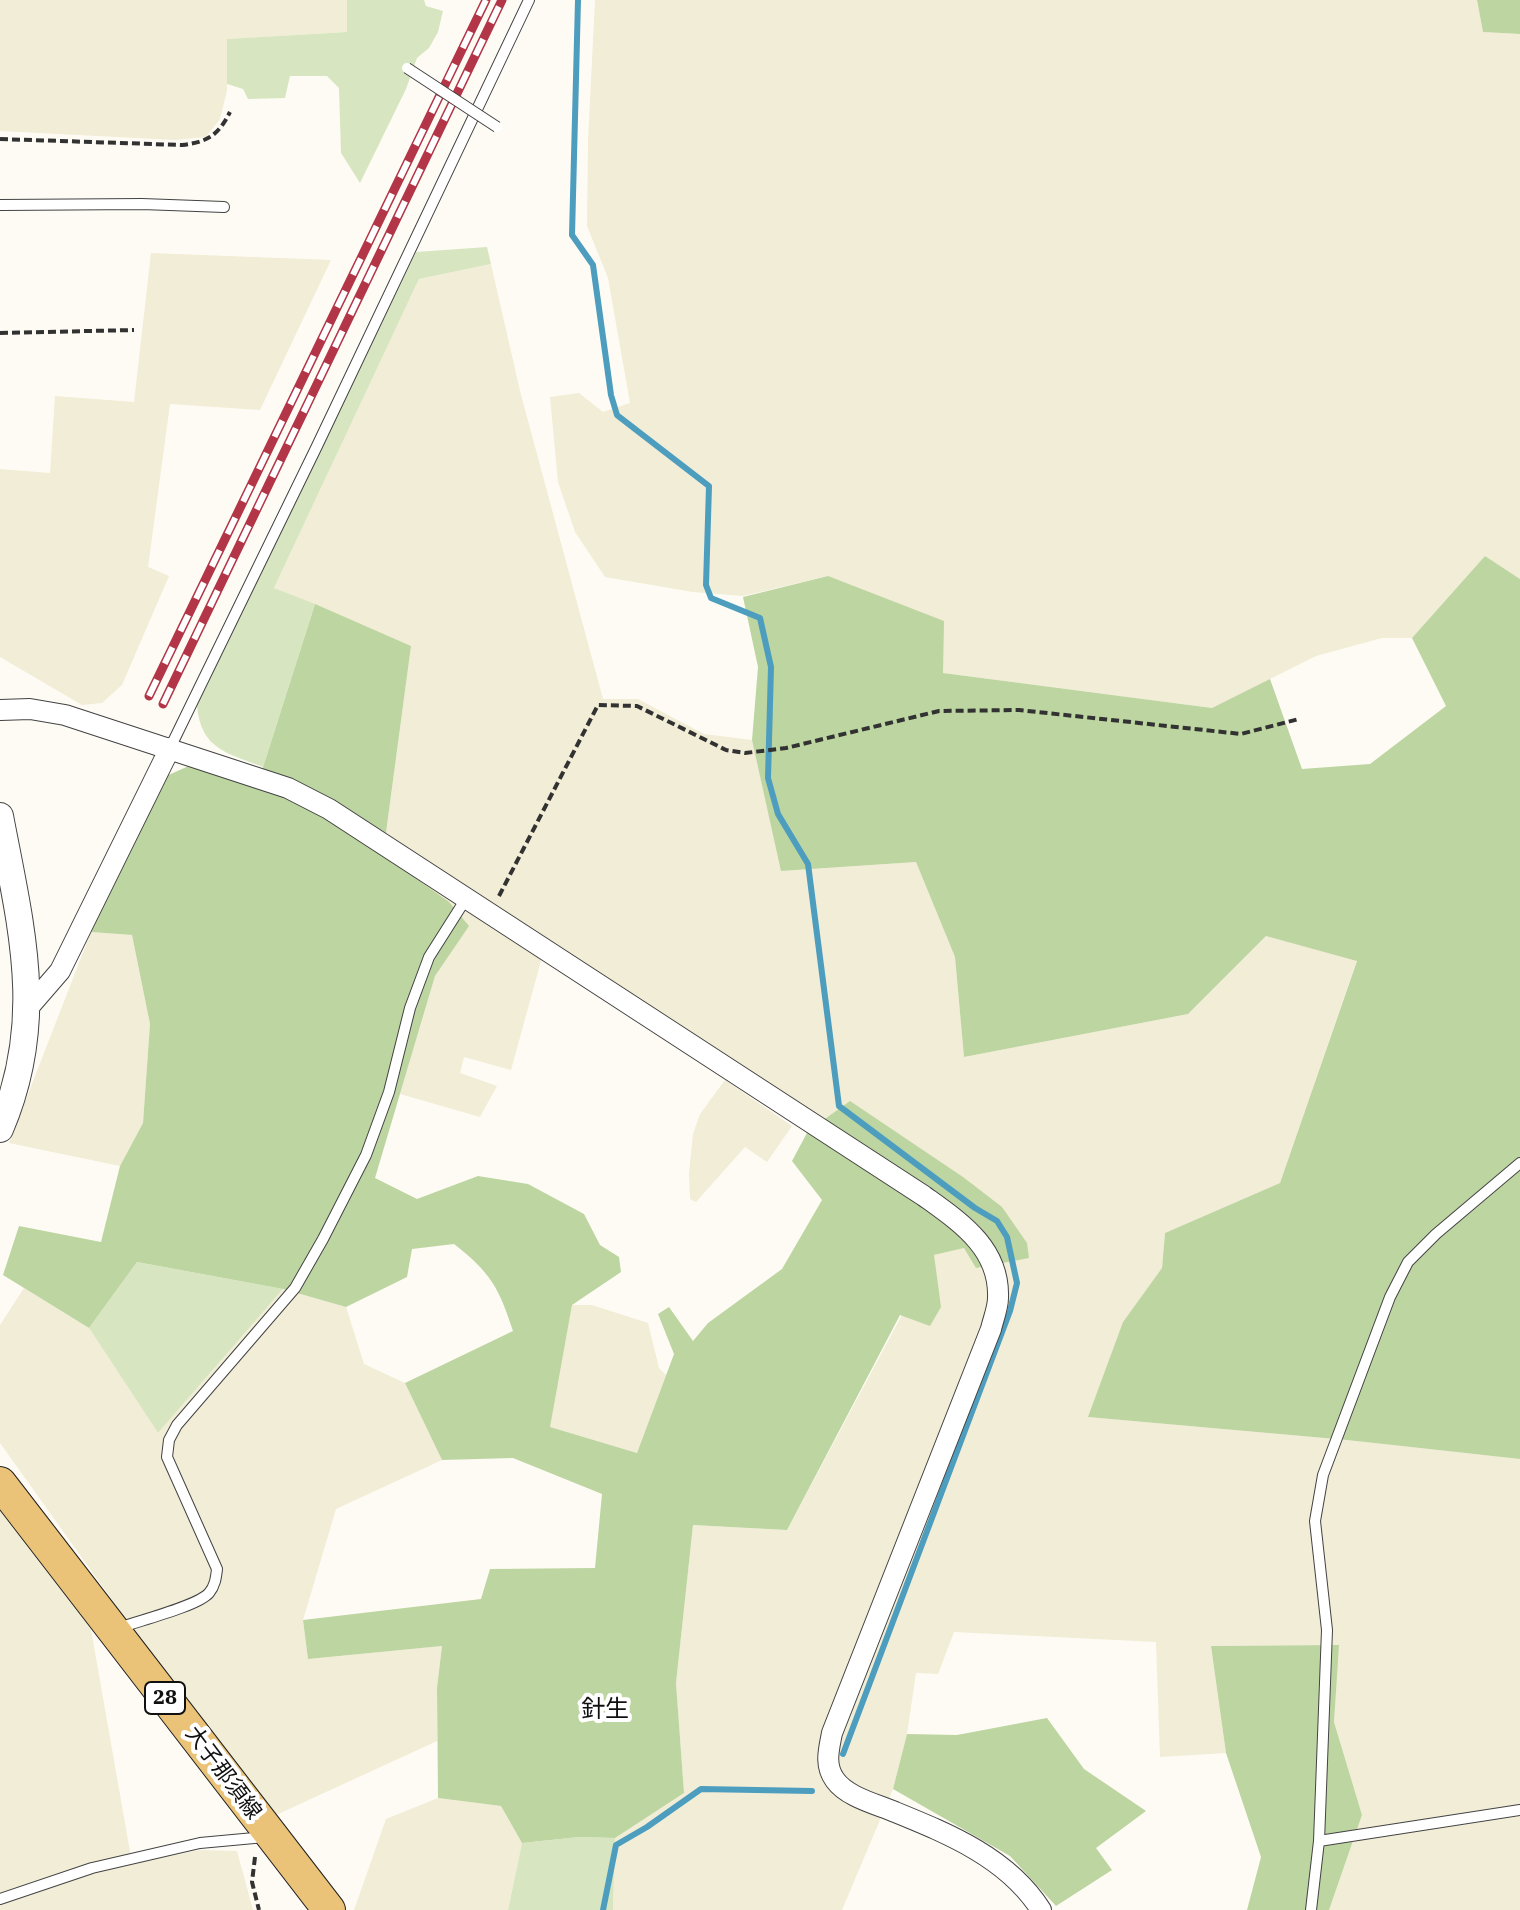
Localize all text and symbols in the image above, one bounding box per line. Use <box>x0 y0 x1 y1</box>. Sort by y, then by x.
road number: 28 <box>145 1682 185 1714</box>
district label: 針生 <box>581 1696 629 1724</box>
street label: 大子那須線 <box>179 1721 267 1825</box>

